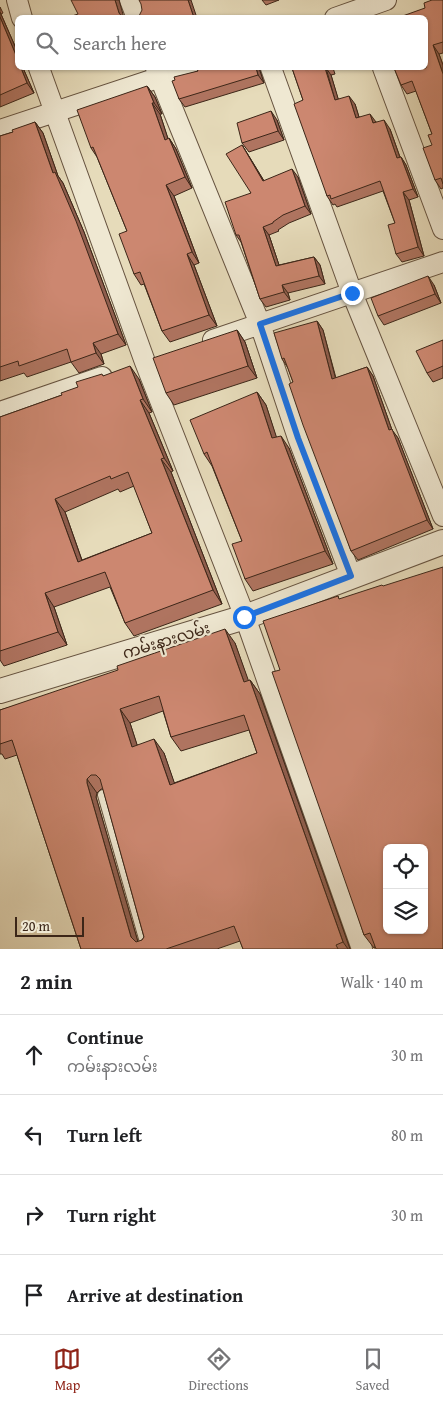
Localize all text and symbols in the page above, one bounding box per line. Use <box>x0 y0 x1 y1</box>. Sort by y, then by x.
search box <box>15 15 428 70</box>
icon: search <box>33 29 61 57</box>
text: Search here <box>73 29 167 57</box>
route end <box>341 282 364 305</box>
route start <box>233 606 256 629</box>
street label: ကမ်းနားလမ်း <box>119 615 213 667</box>
map controls <box>383 844 428 934</box>
button: locate <box>383 844 428 889</box>
button: layers <box>383 889 428 934</box>
scale bar <box>15 914 84 937</box>
text: 20 m <box>22 916 50 936</box>
text: 2 min <box>20 966 72 997</box>
text: Walk · 140 m <box>340 970 423 994</box>
text: Continue <box>67 1023 144 1051</box>
icon: ahead <box>20 1041 48 1069</box>
text: 30 m <box>391 1043 423 1067</box>
text: ကမ်းနားလမ်း <box>67 1054 158 1078</box>
icon: left <box>20 1121 48 1149</box>
text: Turn left <box>67 1121 142 1149</box>
text: 80 m <box>391 1123 423 1147</box>
icon: right <box>20 1201 48 1229</box>
text: Turn right <box>67 1201 156 1229</box>
text: 30 m <box>391 1203 423 1227</box>
icon: arrive <box>20 1281 48 1309</box>
text: Arrive at destination <box>67 1281 243 1309</box>
tab: Map <box>53 1345 81 1395</box>
tab: Directions <box>188 1345 249 1395</box>
tab: Saved <box>356 1345 390 1395</box>

